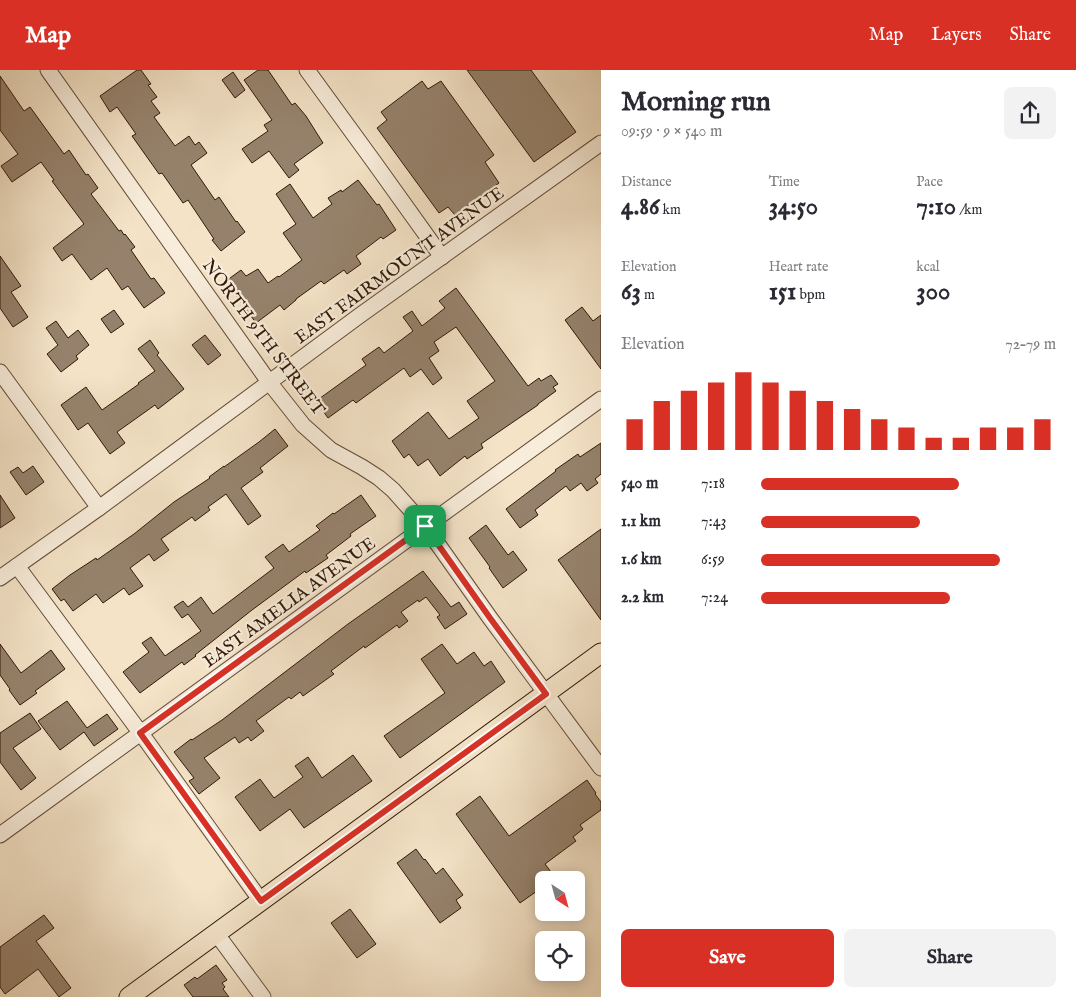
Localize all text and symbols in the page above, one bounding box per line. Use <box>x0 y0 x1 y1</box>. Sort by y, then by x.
text: Map <box>25 20 71 51</box>
text: Map <box>869 24 903 47</box>
text: Layers <box>931 24 982 47</box>
text: Share <box>1010 24 1051 47</box>
text: Morning run <box>621 85 771 120</box>
button: share <box>1004 87 1056 139</box>
text: 09:59 · 9 × 540 m <box>621 122 722 142</box>
text: Distance <box>621 173 672 191</box>
text: Time <box>769 173 800 191</box>
text: Pace <box>916 173 943 191</box>
street label: EAST FAIRMOUNT AVENUE <box>291 182 509 350</box>
text: 4.86 <box>621 191 660 223</box>
text: 34:50 <box>769 191 818 223</box>
text: 7:10 <box>916 191 956 223</box>
text: km <box>660 201 681 219</box>
text: /km <box>956 201 982 219</box>
street label: NORTH 9TH STREET <box>196 255 329 421</box>
text: Elevation <box>621 258 677 276</box>
text: Heart rate <box>769 258 828 276</box>
text: kcal <box>916 258 940 276</box>
text: 63 <box>621 276 641 308</box>
text: 151 <box>769 276 796 308</box>
text: 300 <box>916 276 950 308</box>
text: m <box>641 286 655 304</box>
text: bpm <box>796 286 825 304</box>
text: Elevation <box>621 335 684 355</box>
text: 72–79 m <box>1005 335 1056 355</box>
text: 540 m <box>621 474 658 494</box>
text: 7:18 <box>701 474 725 494</box>
pin <box>404 505 446 547</box>
icon: arrive <box>411 512 439 540</box>
text: 1.1 km <box>621 512 661 532</box>
text: 7:43 <box>701 512 727 532</box>
street label: EAST AMELIA AVENUE <box>199 533 381 674</box>
text: 1.6 km <box>621 550 662 570</box>
text: 6:59 <box>701 550 725 570</box>
text: 2.2 km <box>621 588 664 608</box>
text: 7:24 <box>701 588 728 608</box>
north arrow <box>535 871 585 921</box>
map controls <box>535 871 585 981</box>
button: Save <box>621 929 834 987</box>
button: Share <box>844 929 1056 987</box>
button: locate <box>535 931 585 981</box>

